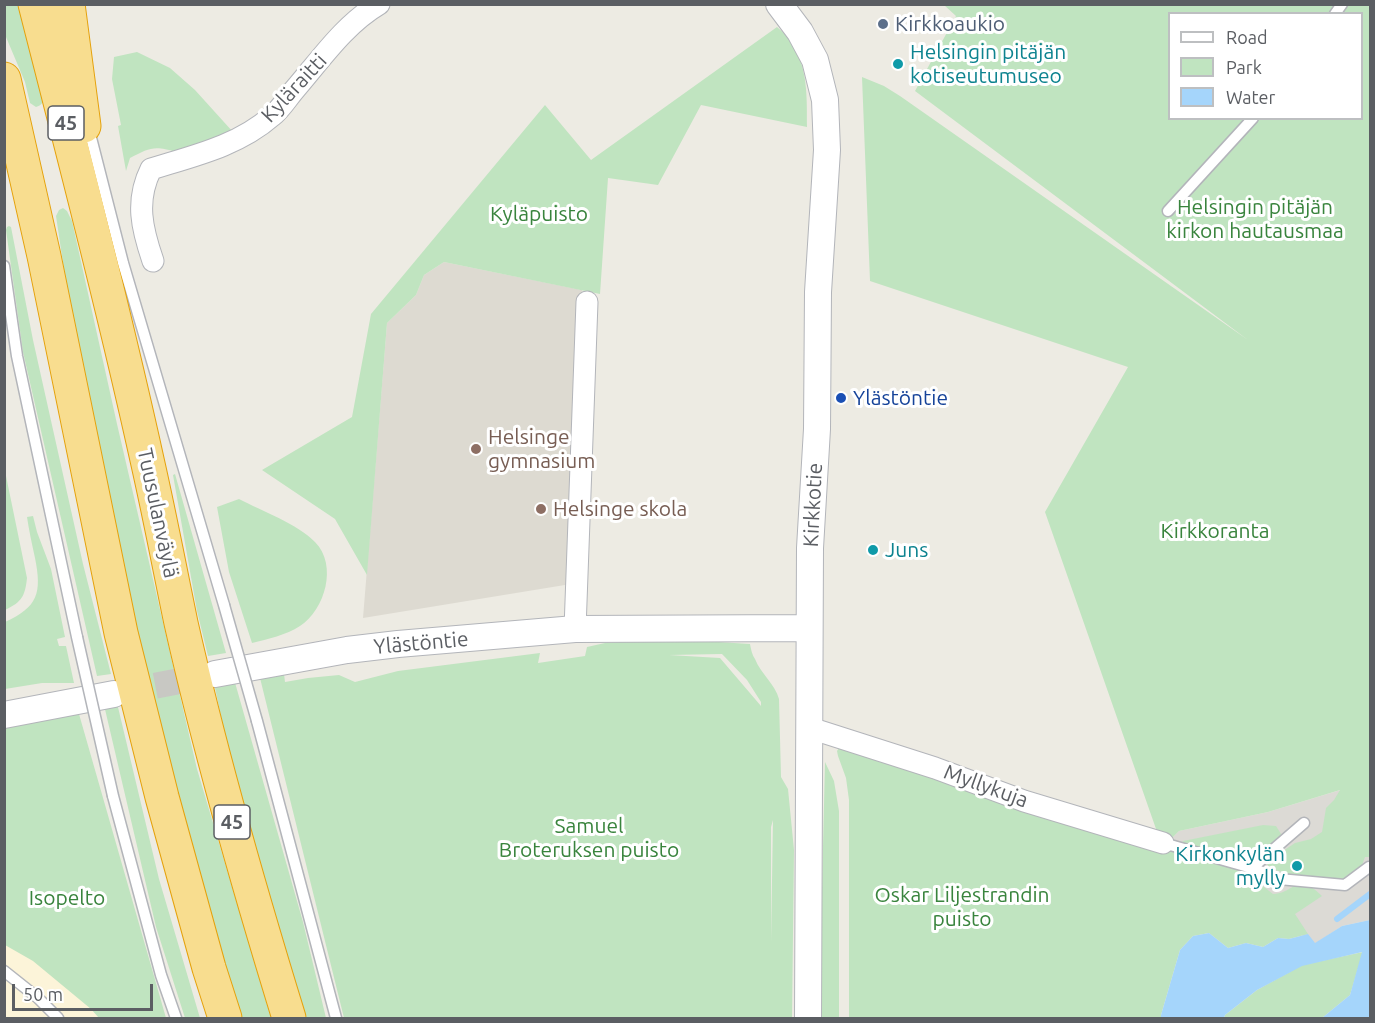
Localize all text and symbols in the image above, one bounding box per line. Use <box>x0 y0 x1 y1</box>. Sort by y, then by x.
place label: Kirkkoaukio <box>895 11 1005 37</box>
legend <box>1168 12 1363 120</box>
marker: Kirkkoaukio <box>876 17 890 31</box>
text: Road <box>1226 27 1268 47</box>
place label: Helsingin pitäjän kotiseutumuseo <box>910 39 1066 89</box>
street label: Kyläraitti <box>256 48 332 128</box>
marker: Helsingin pitäjän kotiseutumuseo <box>891 57 905 71</box>
text: Park <box>1226 57 1262 77</box>
text: Water <box>1226 87 1275 107</box>
road number: 45 <box>48 106 84 140</box>
park label: Helsingin pitäjän kirkon hautausmaa <box>1166 194 1344 244</box>
park label: Kyläpuisto <box>490 201 588 227</box>
place label: Ylästöntie <box>853 385 948 411</box>
marker: Ylästöntie <box>834 391 848 405</box>
place label: Helsinge gymnasium <box>488 424 595 474</box>
marker: Helsinge gymnasium <box>469 442 483 456</box>
street label: Tuusulanväylä <box>132 446 184 580</box>
street label: Kirkkotie <box>798 462 828 548</box>
place label: Helsinge skola <box>553 496 687 522</box>
marker: Helsinge skola <box>534 502 548 516</box>
park label: Kirkkoranta <box>1160 518 1270 544</box>
place label: Juns <box>885 537 928 563</box>
marker: Juns <box>866 543 880 557</box>
street label: Ylästöntie <box>373 626 469 660</box>
street label: Myllykuja <box>940 759 1032 813</box>
road number: 45 <box>214 805 250 839</box>
park label: Samuel Broteruksen puisto <box>499 813 679 863</box>
place label: Kirkonkylän mylly <box>1175 841 1285 891</box>
marker: Kirkonkylän mylly <box>1290 859 1304 873</box>
park label: Oskar Liljestrandin puisto <box>874 882 1050 932</box>
park label: Isopelto <box>29 885 105 911</box>
scale bar <box>15 972 156 1010</box>
text: 50 m <box>23 984 63 1004</box>

